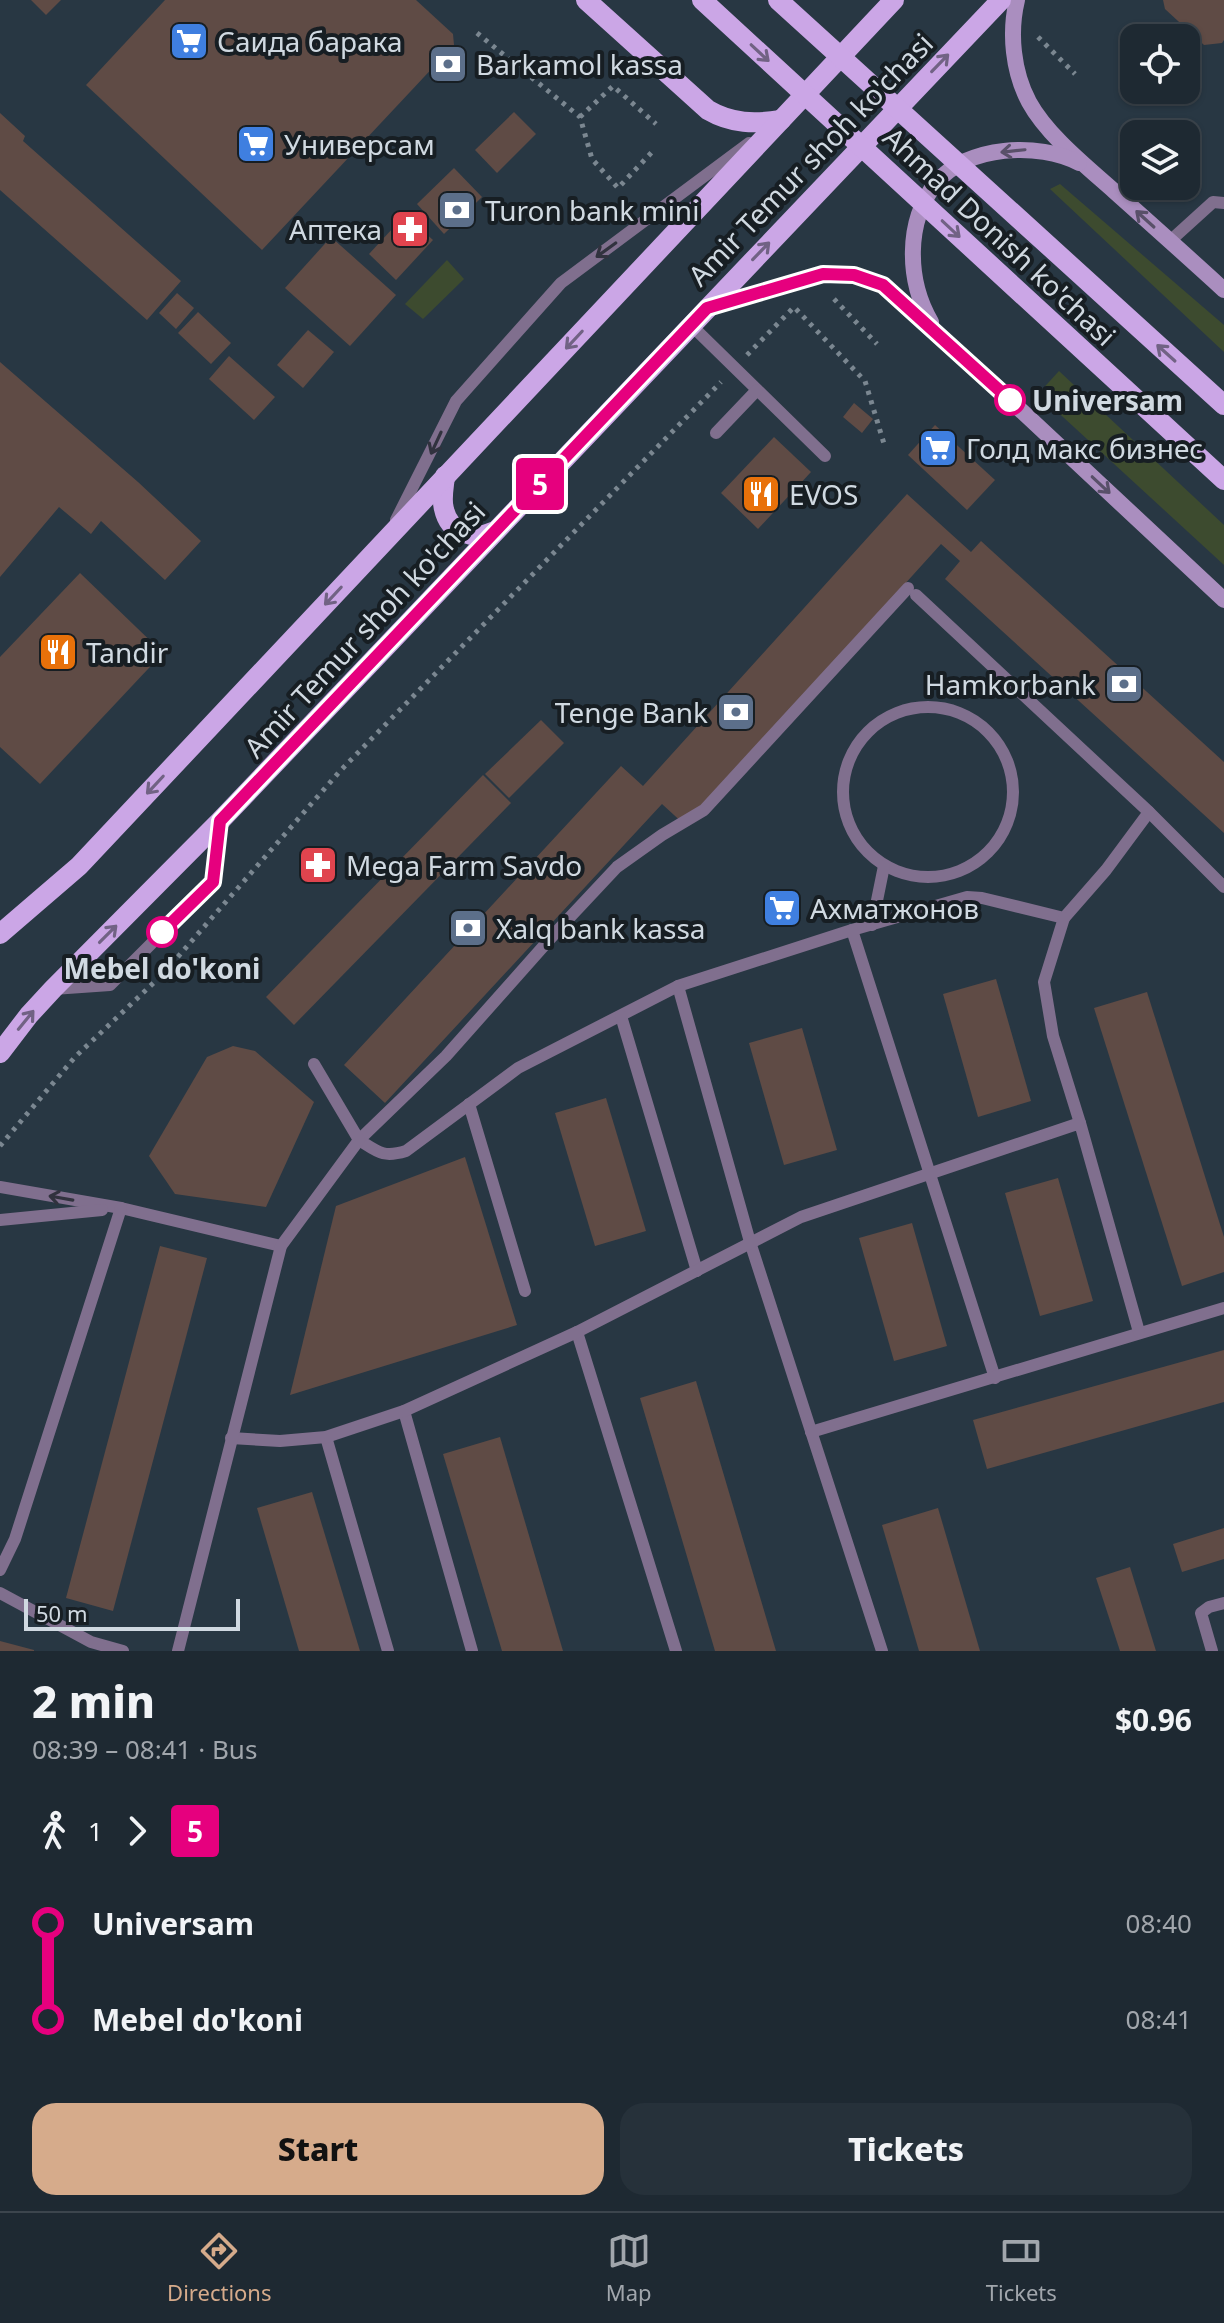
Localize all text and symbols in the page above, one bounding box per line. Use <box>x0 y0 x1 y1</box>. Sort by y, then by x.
supermarket icon: Саида барака <box>168 20 210 62</box>
place label: Саида барака <box>217 22 402 60</box>
street label: Amir Temur shoh ko'chasi <box>679 24 941 294</box>
map controls <box>1120 24 1200 200</box>
button: locate <box>1120 24 1200 104</box>
bank icon: Barkamol kassa <box>427 43 469 85</box>
one-way arrow <box>749 43 769 61</box>
place label: Barkamol kassa <box>476 45 683 83</box>
one-way arrow <box>931 53 950 73</box>
street label: Ahmad Donish ko'chasi <box>876 118 1124 354</box>
button: layers <box>1120 120 1200 200</box>
supermarket icon: Универсам <box>235 123 277 165</box>
place label: Универсам <box>284 125 435 163</box>
one-way arrow <box>1000 144 1027 159</box>
bank icon: Turon bank mini <box>436 189 478 231</box>
place label: Turon bank mini <box>485 191 699 229</box>
pharmacy icon: Аптека <box>389 208 431 250</box>
place label: Аптека <box>289 210 382 248</box>
one-way arrow <box>1136 210 1156 228</box>
one-way arrow <box>941 219 961 238</box>
one-way arrow <box>595 241 617 258</box>
one-way arrow <box>751 242 770 261</box>
one-way arrow <box>564 330 583 350</box>
one-way arrow <box>1157 344 1177 362</box>
place label: Universam <box>1032 381 1183 419</box>
marker: Universam <box>995 385 1025 415</box>
supermarket icon: Голд макс бизнес <box>917 427 959 469</box>
place label: Голд макс бизнес <box>966 429 1203 467</box>
one-way arrow <box>428 430 443 454</box>
line badge: 5 <box>514 458 566 510</box>
text: 5 <box>532 465 548 503</box>
restaurant icon: EVOS <box>740 473 782 515</box>
place label: EVOS <box>789 475 858 513</box>
one-way arrow <box>1091 476 1111 495</box>
street label: Amir Temur shoh ko'chasi <box>235 493 493 765</box>
one-way arrow <box>323 586 342 606</box>
restaurant icon: Tandir <box>37 631 79 673</box>
place label: Tandir <box>86 633 169 671</box>
bank icon: Hamkorbank <box>1103 663 1145 705</box>
place label: Hamkorbank <box>925 665 1096 703</box>
bank icon: Tenge Bank <box>715 691 757 733</box>
place label: Tenge Bank <box>555 693 708 731</box>
one-way arrow <box>146 775 164 795</box>
pharmacy icon: Mega Farm Savdo <box>297 844 339 886</box>
place label: Mega Farm Savdo <box>346 846 582 884</box>
supermarket icon: Ахматжонов <box>761 887 803 929</box>
place label: Ахматжонов <box>810 889 979 927</box>
bank icon: Xalq bank kassa <box>447 907 489 949</box>
place label: Xalq bank kassa <box>496 909 706 947</box>
marker: Mebel do'koni <box>147 917 177 947</box>
one-way arrow <box>98 925 117 944</box>
place label: Mebel do'koni <box>64 949 260 987</box>
one-way arrow <box>17 1010 34 1031</box>
one-way arrow <box>48 1189 74 1204</box>
scale bar <box>24 1595 240 1631</box>
text: 50 m <box>36 1598 87 1628</box>
text: 2 min <box>32 1671 155 1731</box>
text: $0.96 <box>1115 1699 1192 1740</box>
text: 08:39 – 08:41 · Bus <box>32 1731 257 1767</box>
icon: walk <box>32 1809 76 1853</box>
icon: forward <box>115 1809 159 1853</box>
text: 5 <box>187 1812 203 1850</box>
text: 1 <box>88 1813 103 1849</box>
text: Universam <box>92 1903 254 1944</box>
text: 08:40 <box>1126 1905 1192 1941</box>
text: Mebel do'koni <box>92 1999 303 2040</box>
text: 08:41 <box>1126 2001 1192 2037</box>
button: Start <box>32 2103 604 2195</box>
button: Tickets <box>620 2103 1192 2195</box>
tab: Directions <box>167 2229 272 2307</box>
tab: Map <box>606 2229 652 2307</box>
tab: Tickets <box>986 2229 1057 2307</box>

